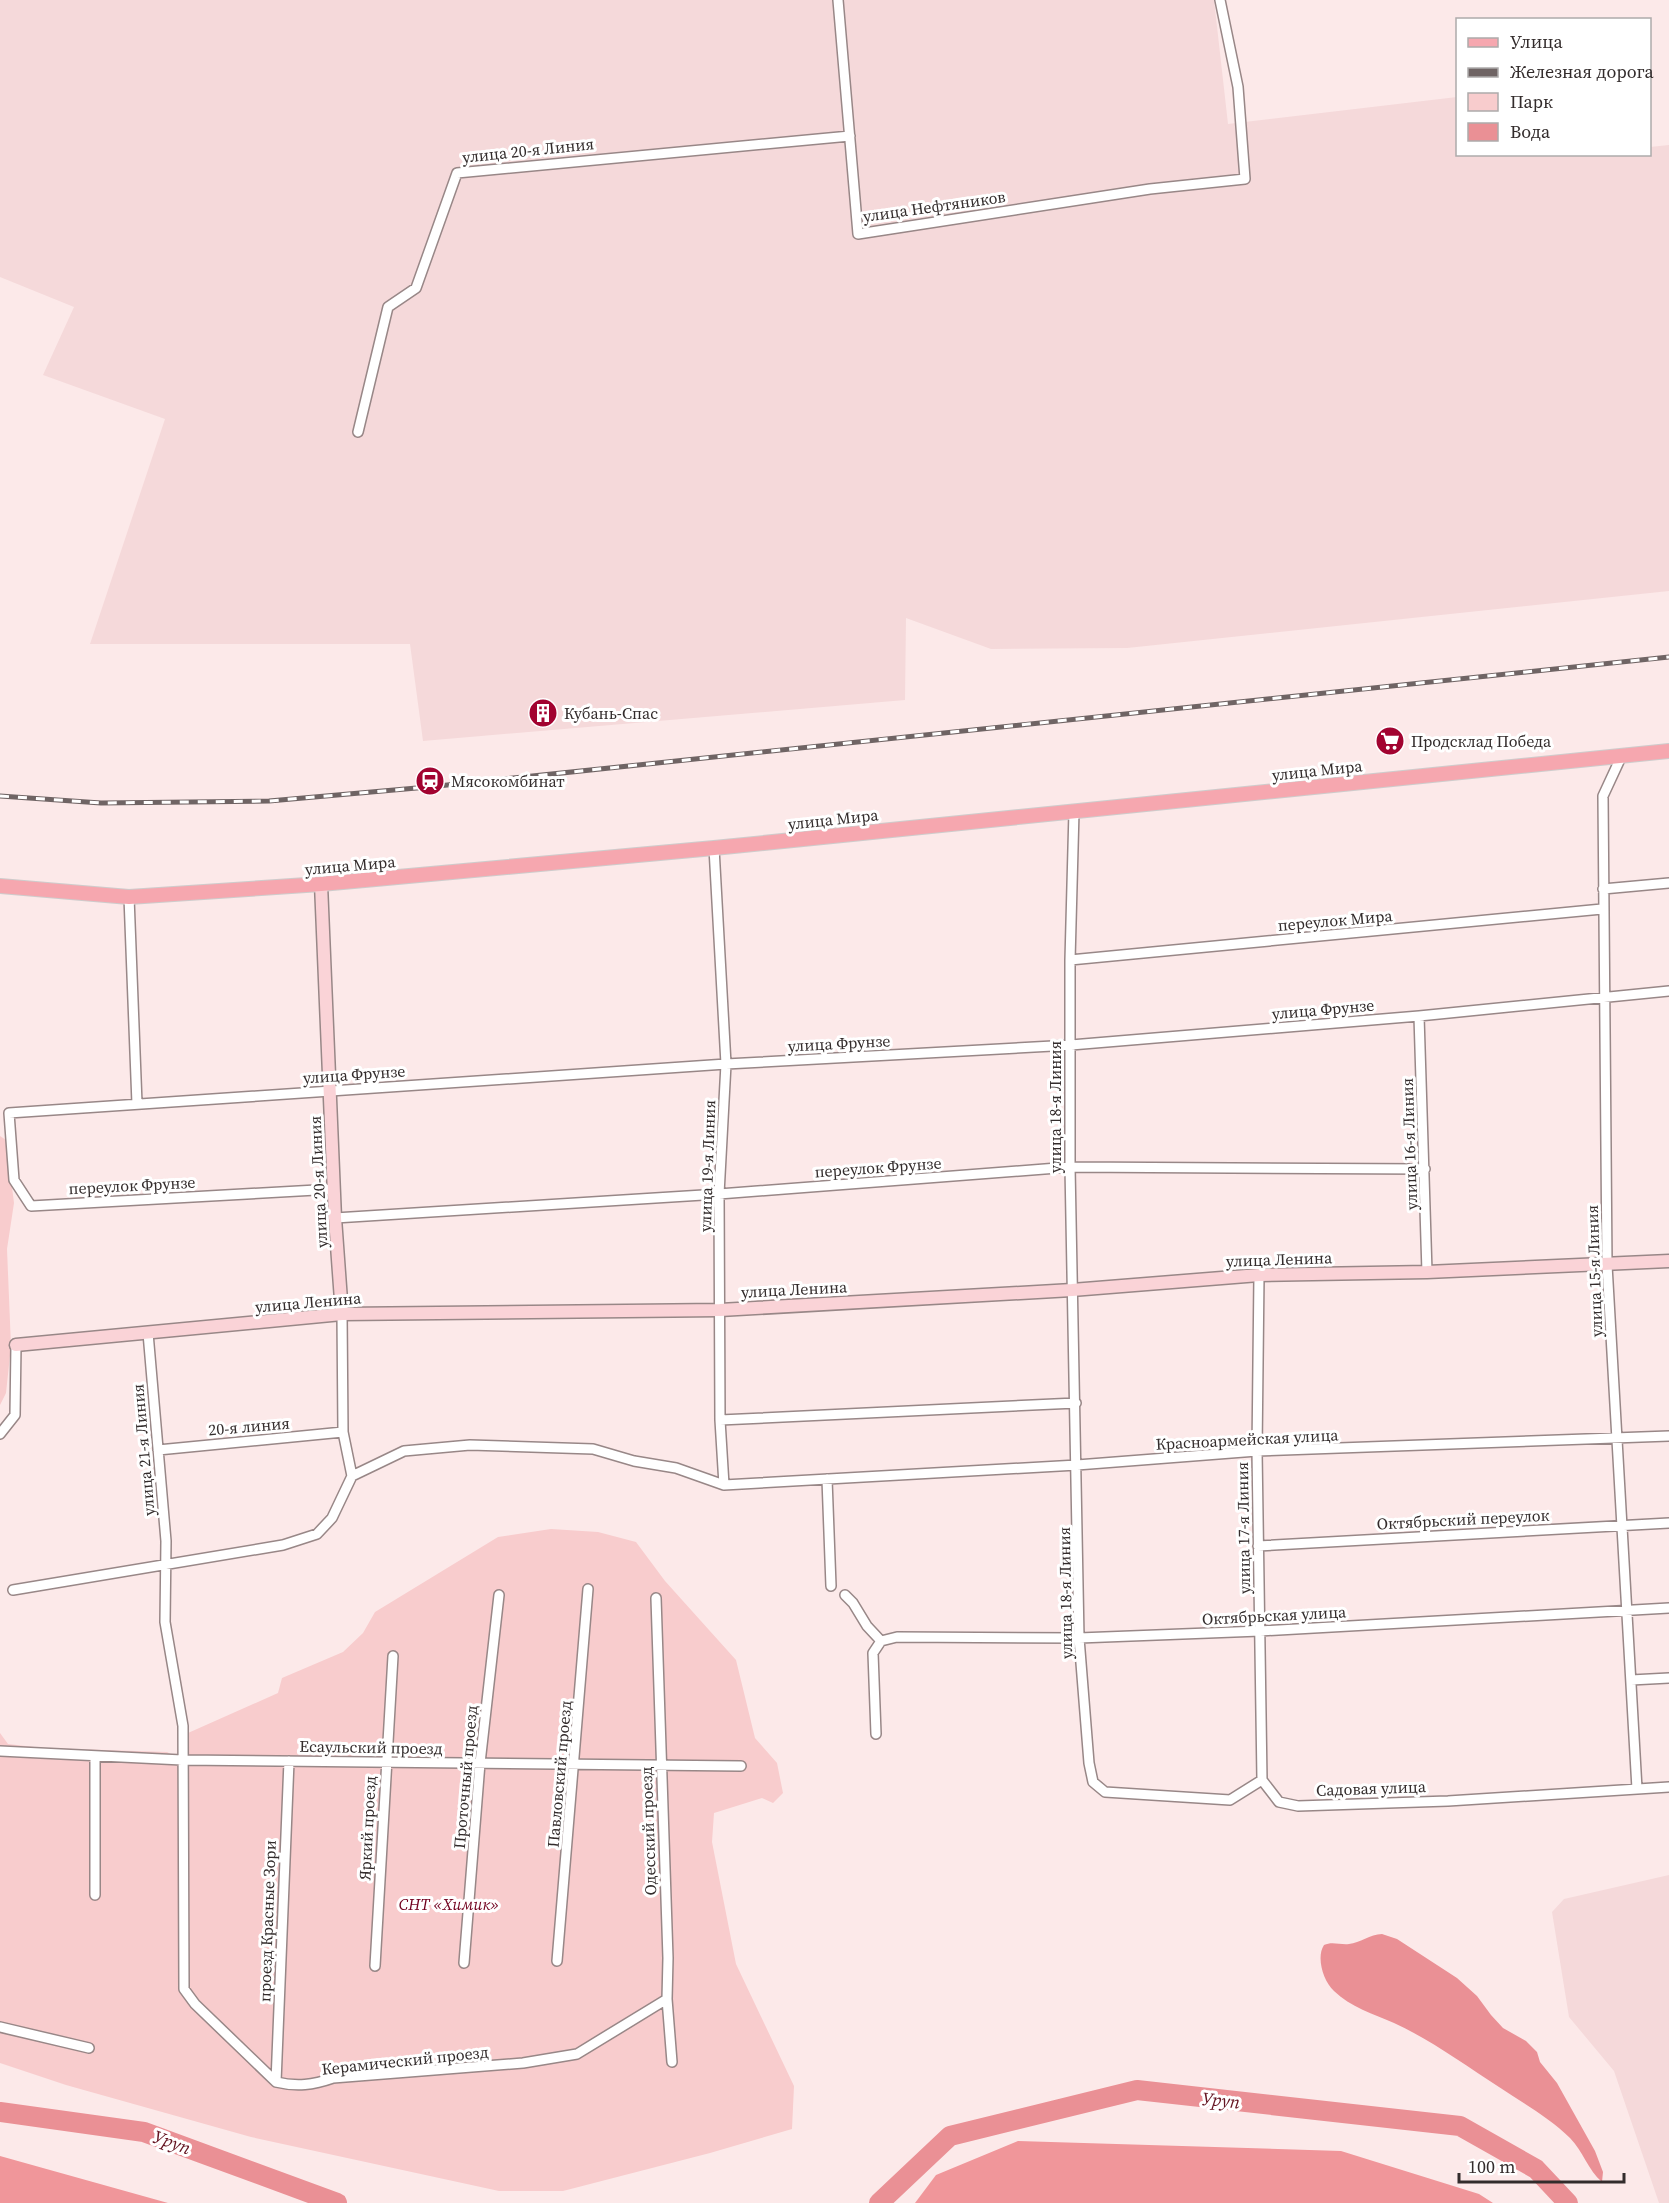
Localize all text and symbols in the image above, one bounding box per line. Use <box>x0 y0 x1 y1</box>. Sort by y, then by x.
legend <box>1456 18 1651 156</box>
text: Улица <box>1510 29 1563 54</box>
text: Железная дорога <box>1510 59 1655 84</box>
text: Парк <box>1510 89 1553 114</box>
text: Вода <box>1510 119 1551 144</box>
street label: улица 20-я Линия <box>461 132 595 168</box>
street label: улица Нефтяников <box>861 185 1007 227</box>
building icon: Кубань-Спас <box>527 697 559 729</box>
place label: Кубань-Спас <box>564 702 658 724</box>
supermarket icon: Продсклад Победа <box>1374 725 1406 757</box>
place label: Продсклад Победа <box>1411 730 1552 752</box>
street label: улица Мира <box>1271 754 1364 786</box>
station icon: Мясокомбинат <box>414 765 446 797</box>
place label: Мясокомбинат <box>451 770 565 792</box>
street label: улица Мира <box>787 803 880 835</box>
street label: улица Мира <box>304 850 397 880</box>
street label: переулок Мира <box>1277 904 1394 936</box>
street label: улица Фрунзе <box>1271 994 1375 1024</box>
street label: улица Фрунзе <box>787 1029 891 1057</box>
street label: улица 18-я Линия <box>1044 1041 1066 1173</box>
street label: улица Фрунзе <box>302 1059 406 1089</box>
street label: улица 16-я Линия <box>1396 1077 1422 1211</box>
street label: улица 19-я Линия <box>694 1099 720 1233</box>
street label: улица 20-я Линия <box>304 1115 332 1249</box>
street label: переулок Фрунзе <box>814 1152 942 1182</box>
street label: переулок Фрунзе <box>68 1171 196 1199</box>
street label: улица 15-я Линия <box>1581 1204 1607 1338</box>
street label: улица Ленина <box>1225 1246 1333 1272</box>
street label: улица Ленина <box>740 1275 849 1303</box>
street label: улица Ленина <box>254 1286 363 1318</box>
street label: улица 21-я Линия <box>126 1383 160 1517</box>
street label: 20-я линия <box>207 1411 291 1441</box>
street label: Красноармейская улица <box>1155 1423 1340 1455</box>
street label: улица 17-я Линия <box>1231 1462 1255 1594</box>
street label: Октябрьский переулок <box>1376 1503 1550 1535</box>
street label: улица 18-я Линия <box>1053 1527 1077 1659</box>
street label: Октябрьская улица <box>1201 1600 1348 1630</box>
street label: Павловский проезд <box>542 1699 576 1849</box>
street label: Проточный проезд <box>448 1704 482 1850</box>
street label: Есаульский проезд <box>299 1735 443 1759</box>
street label: Одесский проезд <box>635 1766 661 1896</box>
street label: Яркий проезд <box>353 1775 381 1881</box>
street label: Садовая улица <box>1316 1775 1427 1801</box>
street label: проезд Красные Зори <box>253 1840 281 2002</box>
park label: СНТ «Химик» <box>399 1893 499 1915</box>
street label: Керамический проезд <box>321 2040 489 2080</box>
water label: Уруп <box>1201 2086 1241 2114</box>
water label: Уруп <box>150 2124 194 2160</box>
scale bar <box>1459 2146 1624 2184</box>
text: 100 m <box>1468 2154 1515 2179</box>

